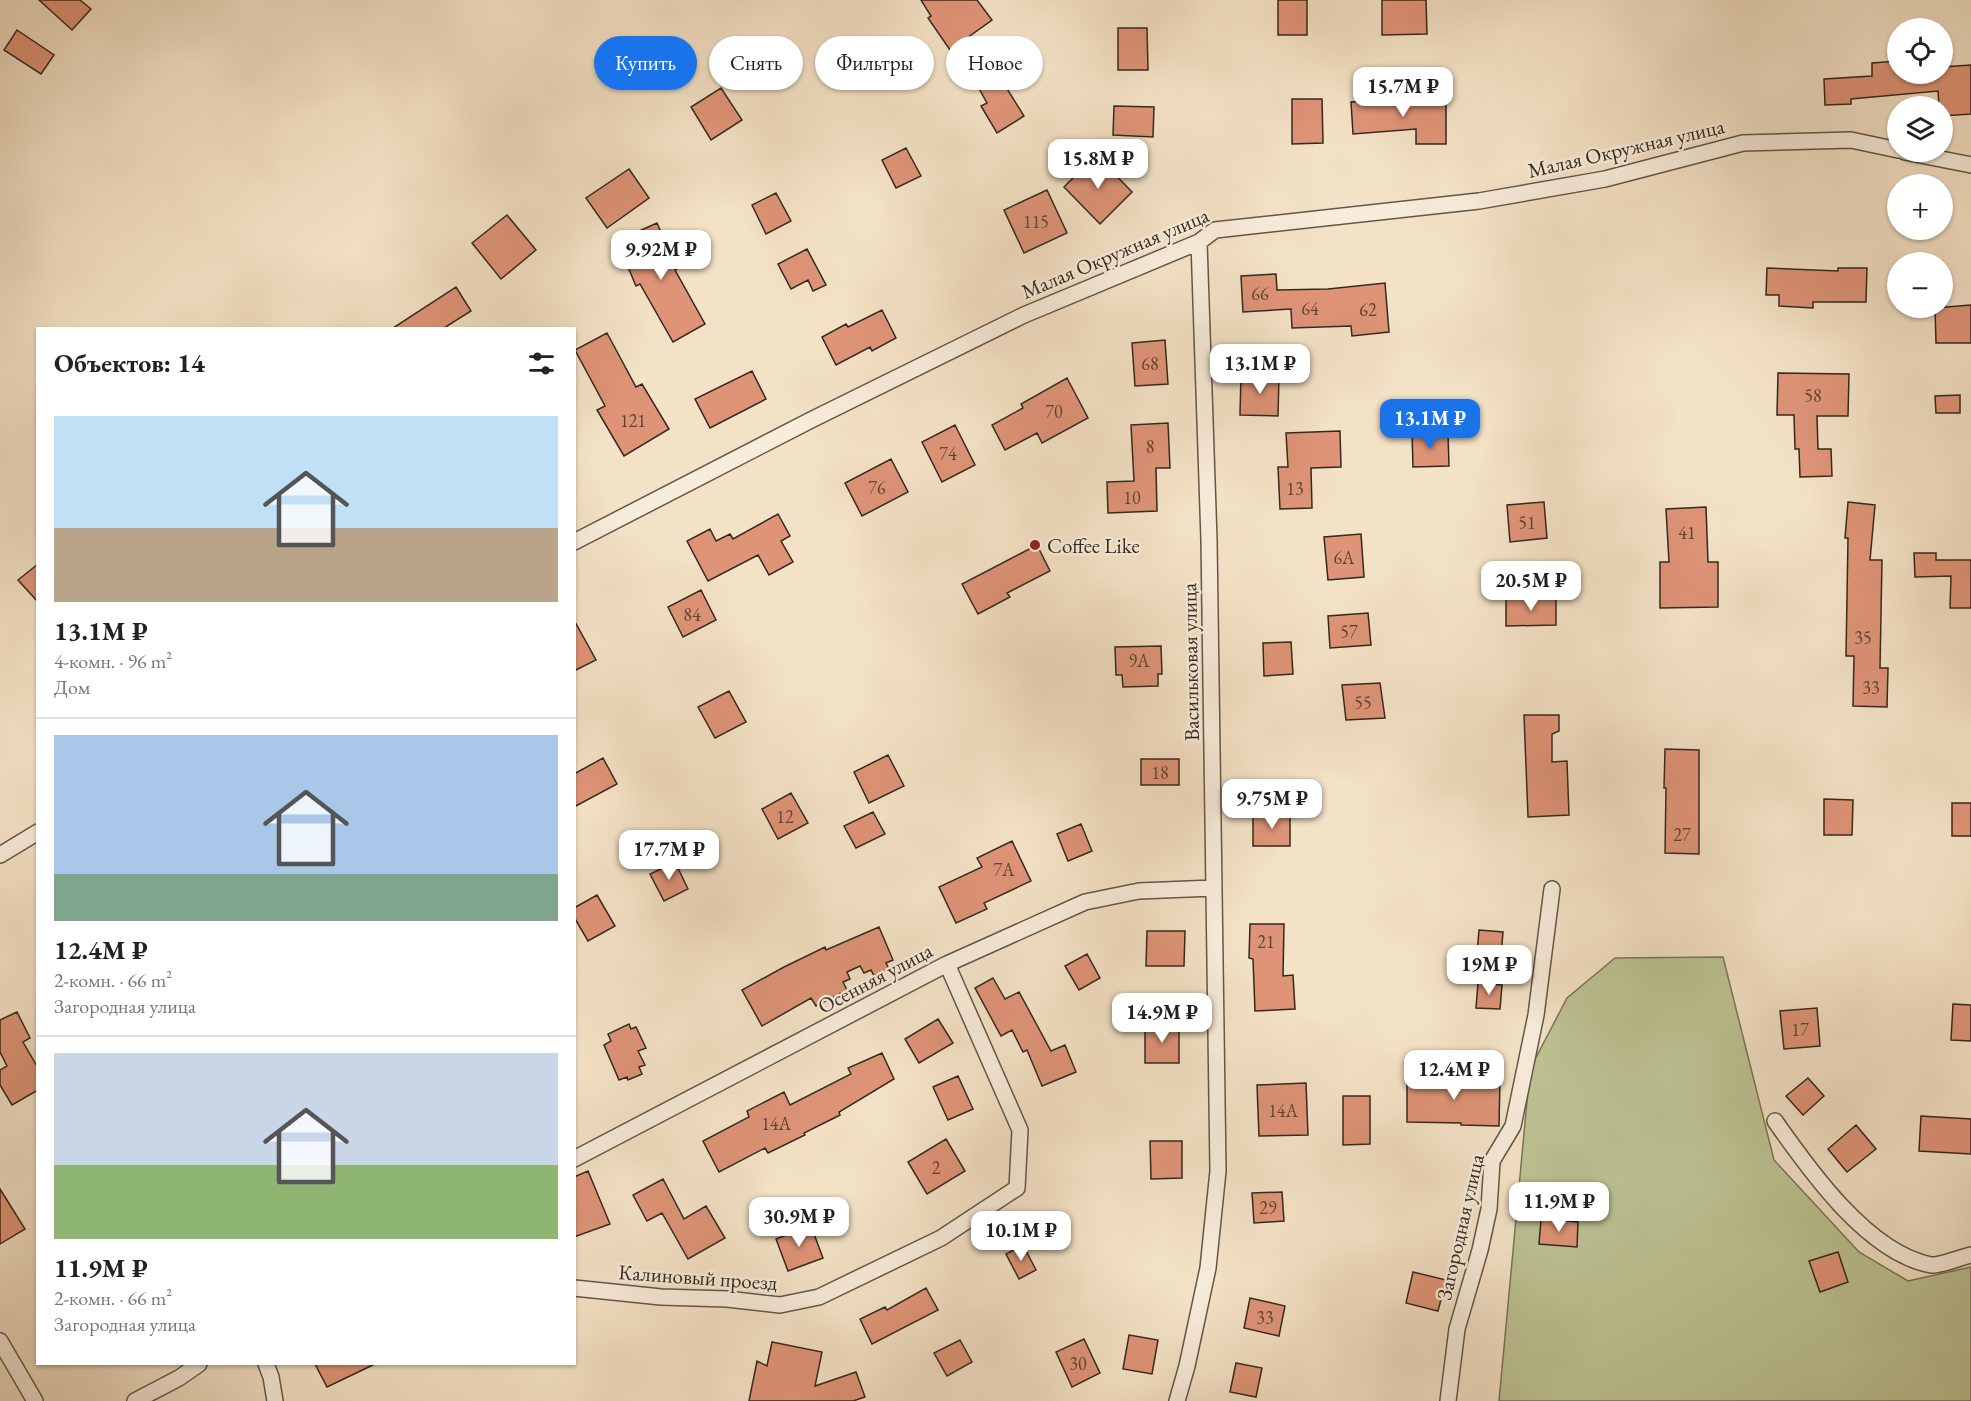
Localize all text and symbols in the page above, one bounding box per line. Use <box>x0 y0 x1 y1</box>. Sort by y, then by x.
map controls <box>1887 18 1953 318</box>
button: locate <box>1887 18 1953 84</box>
chip: Купить <box>594 36 697 90</box>
chip: Снять <box>709 36 803 90</box>
chip: Фильтры <box>815 36 934 90</box>
chip: Новое <box>946 36 1043 90</box>
pin: 15.7M ₽ <box>1348 67 1458 118</box>
text: 15.7M ₽ <box>1367 73 1439 99</box>
button: layers <box>1887 96 1953 162</box>
street label: Малая Окружная улица <box>1525 112 1728 184</box>
pin: 15.8M ₽ <box>1043 139 1153 190</box>
text: 15.8M ₽ <box>1062 145 1134 171</box>
button: + <box>1887 174 1953 240</box>
street label: Малая Окружная улица <box>1017 201 1213 305</box>
house number: 115 <box>1023 210 1049 233</box>
pin: 9.92M ₽ <box>606 230 716 281</box>
text: 9.92M ₽ <box>625 236 697 262</box>
button: − <box>1887 252 1953 318</box>
house number: 66 <box>1251 282 1269 305</box>
house number: 64 <box>1301 297 1319 320</box>
house number: 62 <box>1359 298 1377 321</box>
pin: 13.1M ₽ <box>1205 344 1315 395</box>
text: Объектов: 14 <box>54 346 205 380</box>
icon: filters <box>525 347 558 380</box>
text: 13.1M ₽ <box>1224 350 1296 376</box>
house number: 68 <box>1141 352 1159 375</box>
house number: 58 <box>1804 384 1822 407</box>
pin: 13.1M ₽ <box>1375 399 1485 450</box>
house number: 70 <box>1045 400 1063 423</box>
text: 13.1M ₽ <box>1394 405 1466 431</box>
house number: 121 <box>620 409 646 432</box>
house number: 8 <box>1146 435 1154 458</box>
house number: 74 <box>939 442 957 465</box>
icon: home <box>252 455 360 563</box>
house number: 76 <box>868 476 886 499</box>
house number: 13 <box>1286 477 1304 500</box>
house number: 10 <box>1123 486 1141 509</box>
house number: 51 <box>1518 511 1536 534</box>
house number: 41 <box>1678 521 1696 544</box>
place label: Coffee Like <box>1047 532 1140 559</box>
marker: Coffee Like <box>1028 538 1042 552</box>
house number: 6А <box>1333 546 1355 569</box>
pin: 20.5M ₽ <box>1476 561 1586 612</box>
text: 20.5M ₽ <box>1495 567 1567 593</box>
street label: Васильковая улица <box>1175 582 1205 741</box>
house number: 84 <box>683 603 701 626</box>
text: 13.1M ₽ <box>54 614 148 648</box>
house number: 57 <box>1340 620 1358 643</box>
house number: 35 <box>1854 626 1872 649</box>
text: 4-комн. · 96 m² <box>54 648 172 674</box>
house number: 9А <box>1128 649 1150 672</box>
text: Дом <box>54 674 90 700</box>
house number: 33 <box>1862 676 1880 699</box>
house number: 55 <box>1354 691 1372 714</box>
house number: 18 <box>1151 761 1169 784</box>
icon: home <box>252 774 360 882</box>
pin: 9.75M ₽ <box>1217 779 1327 830</box>
text: 9.75M ₽ <box>1236 785 1308 811</box>
house number: 12 <box>776 805 794 828</box>
house number: 27 <box>1673 823 1691 846</box>
pin: 17.7M ₽ <box>614 830 724 881</box>
text: 17.7M ₽ <box>633 836 705 862</box>
house number: 7А <box>993 858 1015 881</box>
house number: 21 <box>1257 930 1275 953</box>
text: 12.4M ₽ <box>54 933 148 967</box>
street label: Осенняя улица <box>813 936 938 1020</box>
pin: 19M ₽ <box>1447 945 1531 996</box>
text: 19M ₽ <box>1461 951 1517 977</box>
text: 2-комн. · 66 m² <box>54 967 172 993</box>
text: Загородная улица <box>54 993 196 1019</box>
pin: 14.9M ₽ <box>1107 993 1217 1044</box>
text: 14.9M ₽ <box>1126 999 1198 1025</box>
house number: 17 <box>1791 1018 1809 1041</box>
pin: 12.4M ₽ <box>1399 1050 1509 1101</box>
text: 12.4M ₽ <box>1418 1056 1490 1082</box>
icon: home <box>252 1092 360 1200</box>
house number: 14А <box>1268 1099 1298 1122</box>
house number: 14А <box>761 1112 791 1135</box>
street label: Загородная улица <box>1430 1151 1490 1303</box>
house number: 2 <box>932 1156 941 1179</box>
pin: 11.9M ₽ <box>1504 1182 1614 1233</box>
text: 11.9M ₽ <box>1523 1188 1595 1214</box>
house number: 29 <box>1259 1196 1277 1219</box>
pin: 30.9M ₽ <box>744 1197 854 1248</box>
text: 30.9M ₽ <box>763 1203 835 1229</box>
pin: 10.1M ₽ <box>966 1211 1076 1262</box>
text: 10.1M ₽ <box>985 1217 1057 1243</box>
text: 11.9M ₽ <box>54 1251 148 1285</box>
street label: Калиновый проезд <box>618 1258 779 1296</box>
text: 2-комн. · 66 m² <box>54 1285 172 1311</box>
house number: 33 <box>1256 1306 1274 1329</box>
text: Загородная улица <box>54 1311 196 1337</box>
house number: 30 <box>1069 1352 1087 1375</box>

